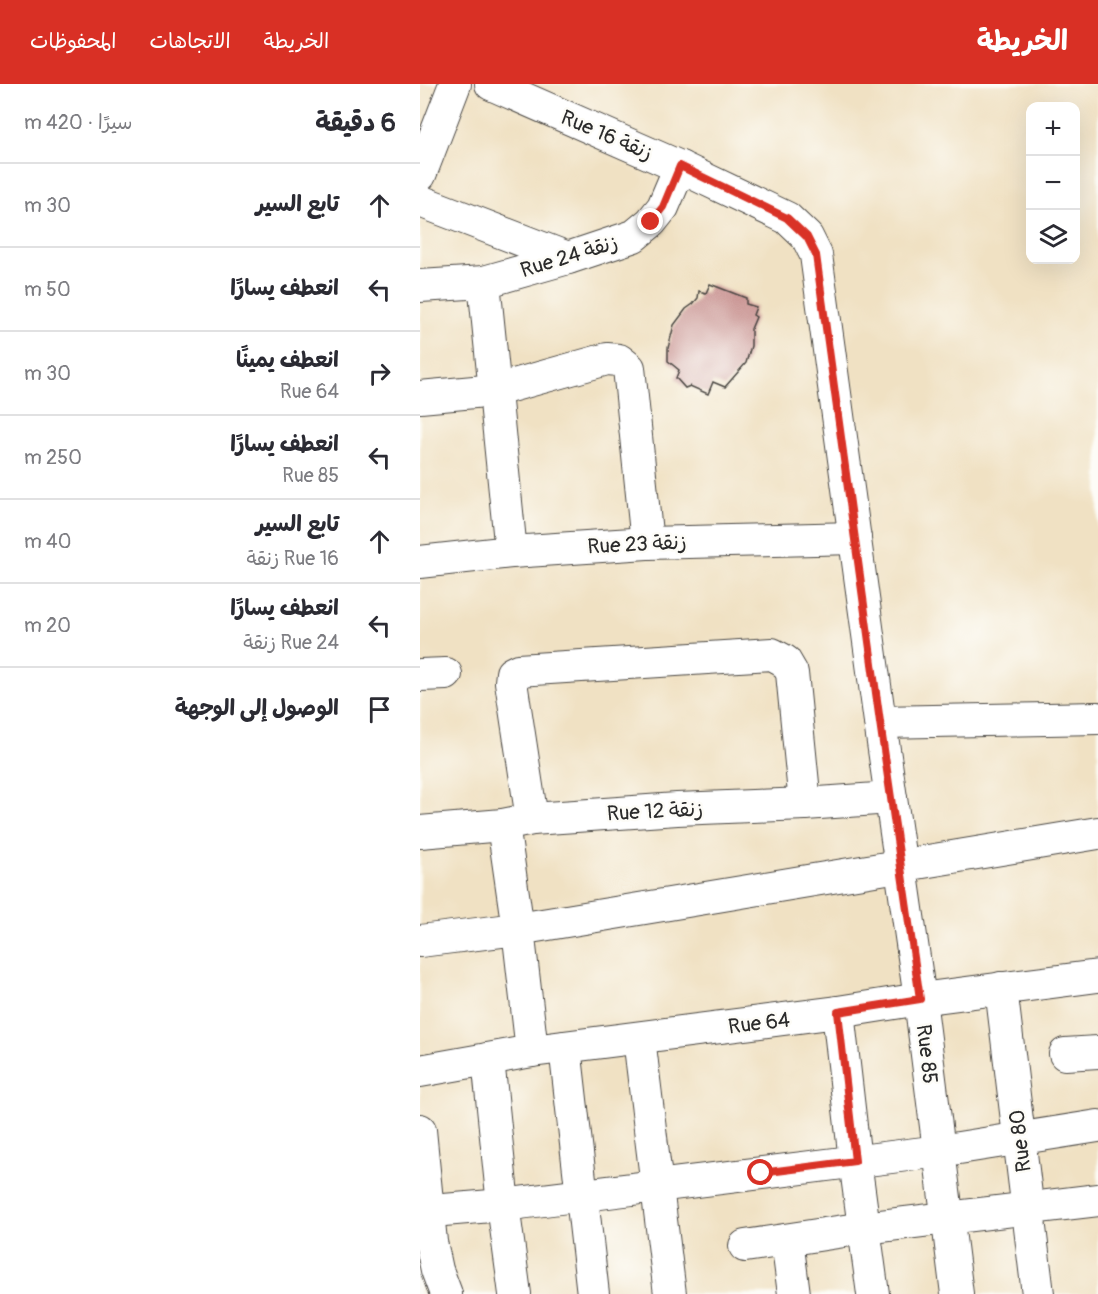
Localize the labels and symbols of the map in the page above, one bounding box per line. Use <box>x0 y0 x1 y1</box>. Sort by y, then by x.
street label: Rue 16 زنقة <box>557 104 657 167</box>
route end <box>637 208 663 234</box>
street label: Rue 24 زنقة <box>517 229 621 284</box>
street label: Rue 23 زنقة <box>587 528 687 561</box>
street label: Rue 12 زنقة <box>606 795 704 828</box>
street label: Rue 64 <box>727 1006 791 1041</box>
street label: Rue 85 <box>909 1023 944 1085</box>
street label: Rue 80 <box>1003 1108 1038 1174</box>
route start <box>747 1159 773 1185</box>

